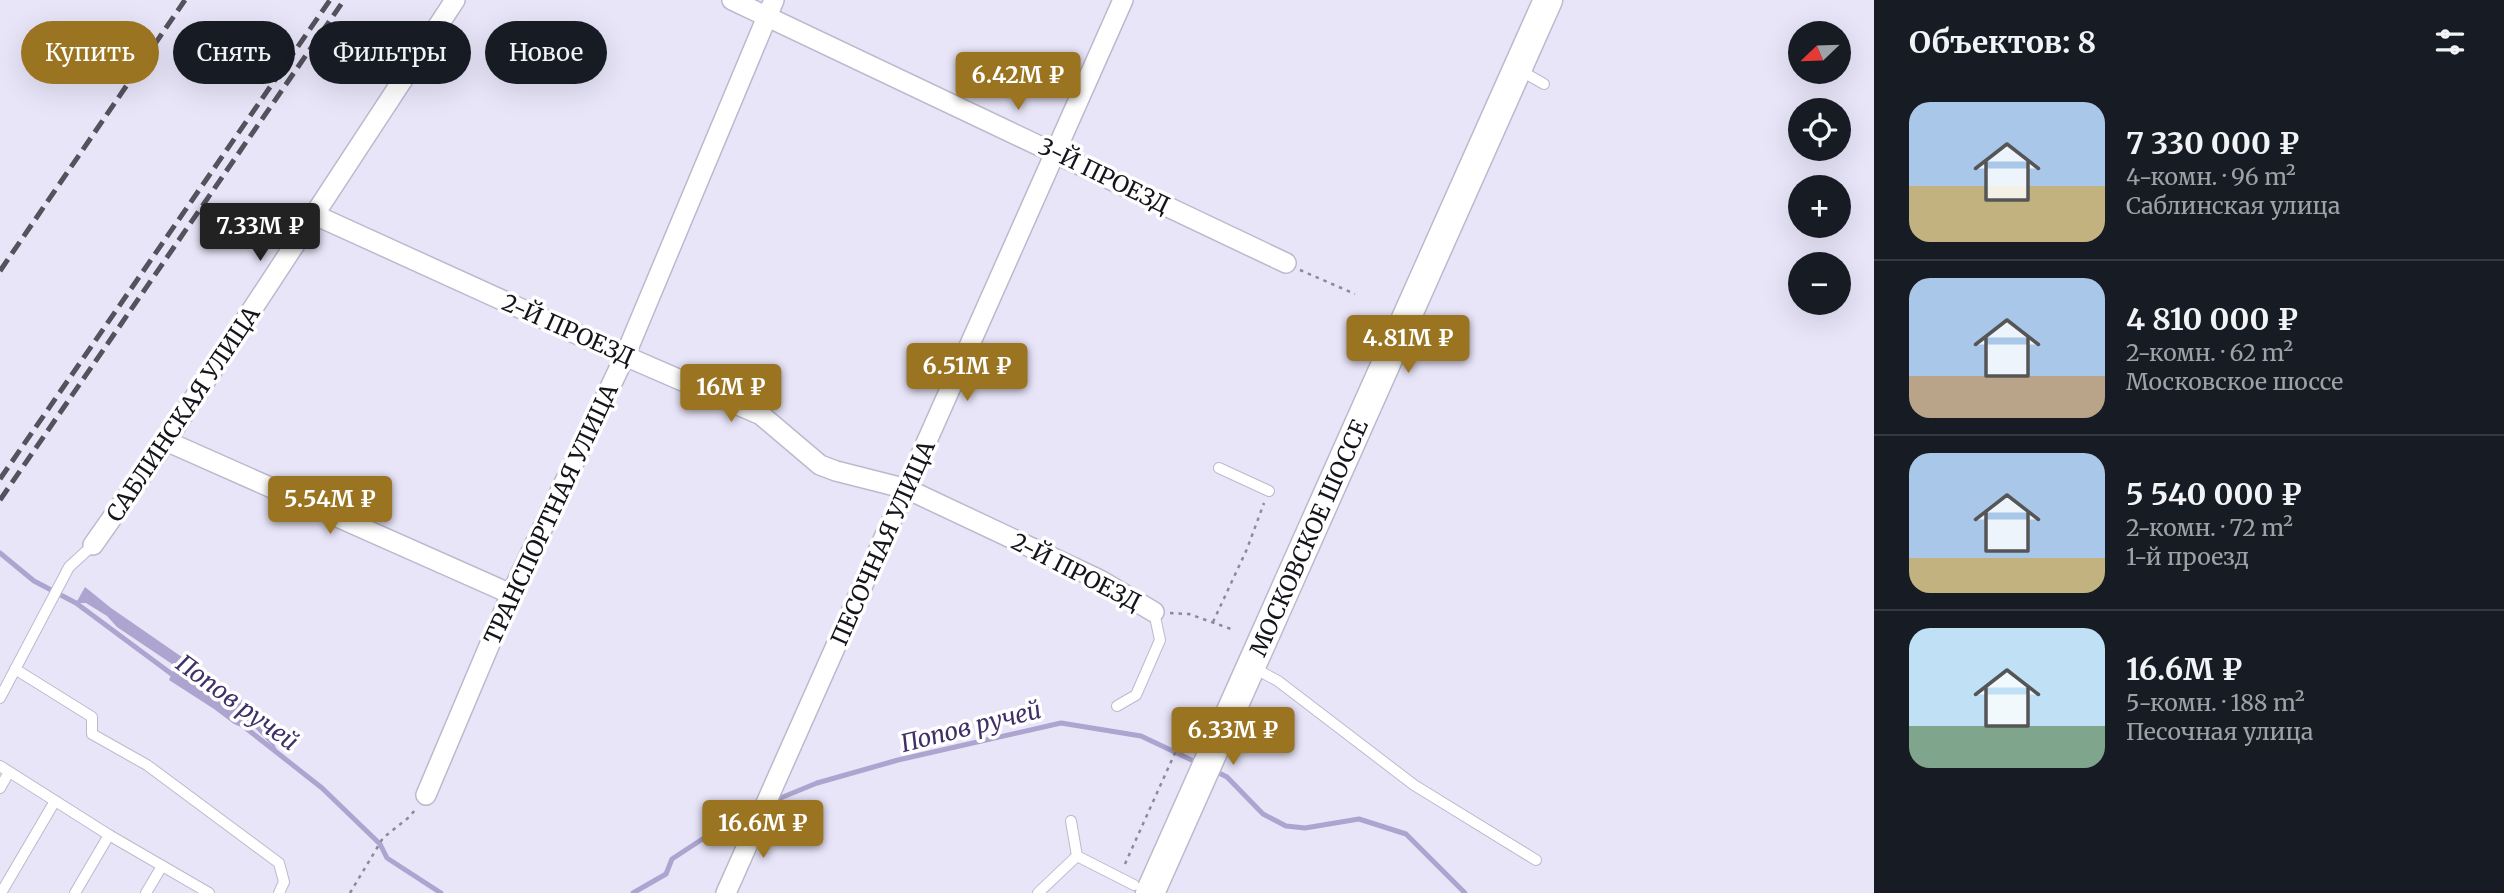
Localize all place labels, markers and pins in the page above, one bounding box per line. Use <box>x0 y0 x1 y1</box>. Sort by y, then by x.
pin: 6.42M ₽ <box>953 52 1083 112</box>
pin: 7.33M ₽ <box>195 204 325 263</box>
pin: 4.81M ₽ <box>1343 316 1473 375</box>
pin: 6.51M ₽ <box>902 344 1032 403</box>
pin: 16M ₽ <box>682 364 780 424</box>
pin: 5.54M ₽ <box>265 476 395 536</box>
pin: 6.33M ₽ <box>1168 708 1298 767</box>
pin: 16.6M ₽ <box>698 800 828 860</box>

